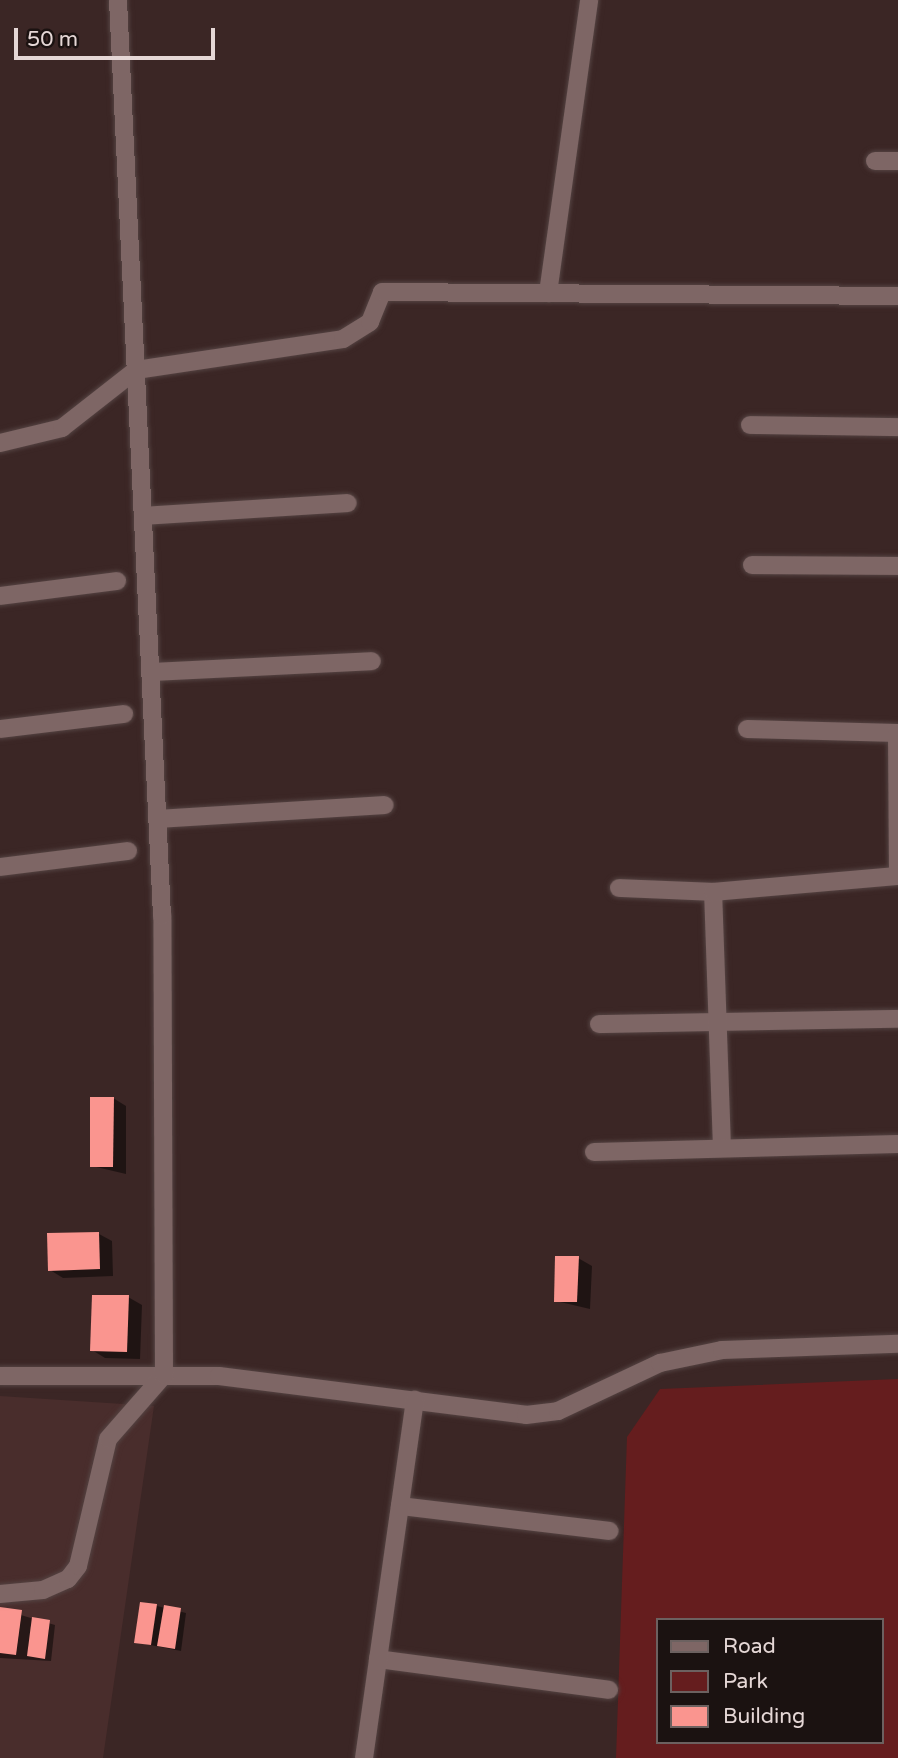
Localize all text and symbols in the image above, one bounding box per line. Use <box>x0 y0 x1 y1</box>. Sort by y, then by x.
scale bar <box>18 14 219 58</box>
text: 50 m <box>27 27 78 52</box>
legend <box>656 1618 884 1744</box>
text: Road <box>723 1634 776 1659</box>
text: Park <box>723 1669 768 1694</box>
text: Building <box>723 1704 805 1729</box>

